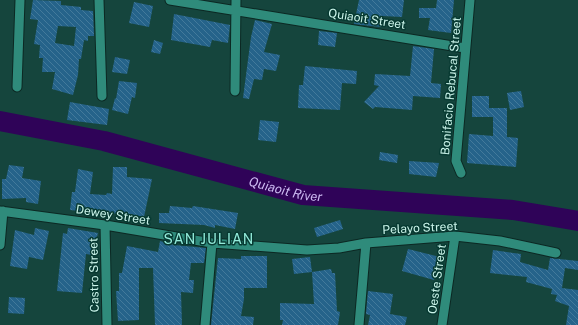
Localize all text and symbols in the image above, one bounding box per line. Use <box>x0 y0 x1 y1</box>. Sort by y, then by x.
street label: Quiaoit Street <box>327 6 407 32</box>
street label: Bonifacio Rebucal Street <box>438 16 464 156</box>
water label: Quiaoit River <box>247 174 323 204</box>
street label: Dewey Street <box>75 202 152 228</box>
street label: Pelayo Street <box>382 219 458 237</box>
district label: SAN JULIAN <box>164 231 254 247</box>
street label: Castro Street <box>86 237 102 312</box>
street label: Oeste Street <box>425 243 449 315</box>

